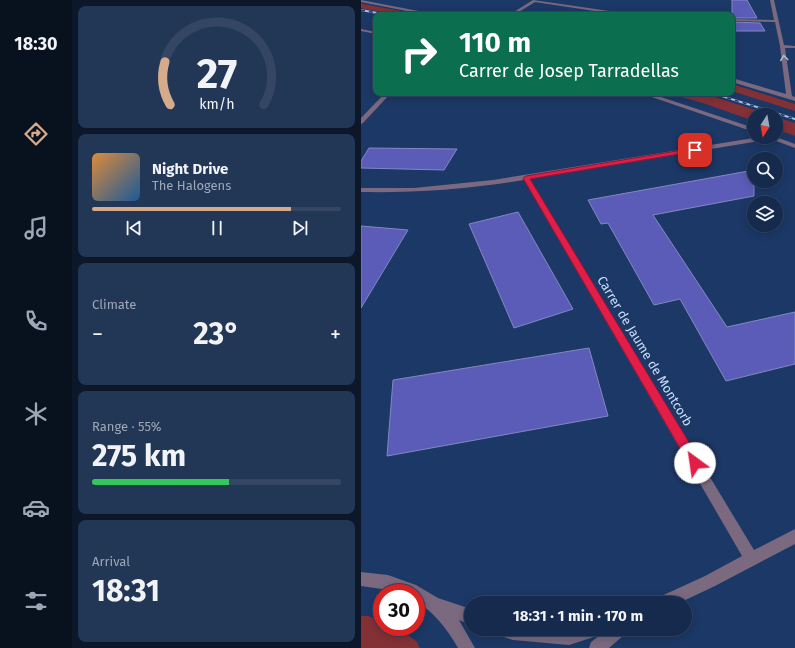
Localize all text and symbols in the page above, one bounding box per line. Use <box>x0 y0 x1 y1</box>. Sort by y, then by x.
text: 110 m <box>459 26 531 59</box>
icon: right <box>393 28 445 80</box>
text: 18:30 <box>14 33 58 55</box>
text: 27 <box>196 49 237 99</box>
one-way arrow <box>780 55 789 62</box>
text: Carrer de Josep Tarradellas <box>459 60 679 82</box>
text: km/h <box>199 96 234 113</box>
north arrow <box>747 108 783 144</box>
map controls <box>747 108 783 232</box>
icon: directions <box>22 120 50 148</box>
pin <box>678 133 712 167</box>
icon: arrive <box>684 139 706 161</box>
button: search <box>747 152 783 188</box>
text: Night Drive <box>152 160 228 178</box>
text: The Halogens <box>152 178 231 193</box>
button: layers <box>747 196 783 232</box>
icon: music <box>22 214 50 242</box>
icon: previous <box>123 217 145 239</box>
icon: pause <box>206 217 228 239</box>
icon: next <box>289 217 311 239</box>
street label: Carrer de Jaume de Montcorb <box>594 273 696 429</box>
text: Climate <box>92 297 136 312</box>
icon: phone <box>22 307 50 335</box>
text: 23° <box>193 316 240 352</box>
text: − <box>92 321 103 348</box>
text: + <box>330 321 341 348</box>
icon: climate <box>22 400 50 428</box>
text: Range · 55% <box>92 419 162 434</box>
text: 275 km <box>92 438 186 474</box>
position arrow <box>674 442 716 484</box>
icon: car <box>22 494 50 522</box>
text: Arrival <box>92 554 130 569</box>
text: 18:31 <box>92 573 160 609</box>
speed limit sign: 30 <box>373 584 425 636</box>
icon: filters <box>22 587 50 615</box>
text: 18:31 · 1 min · 170 m <box>513 607 643 625</box>

